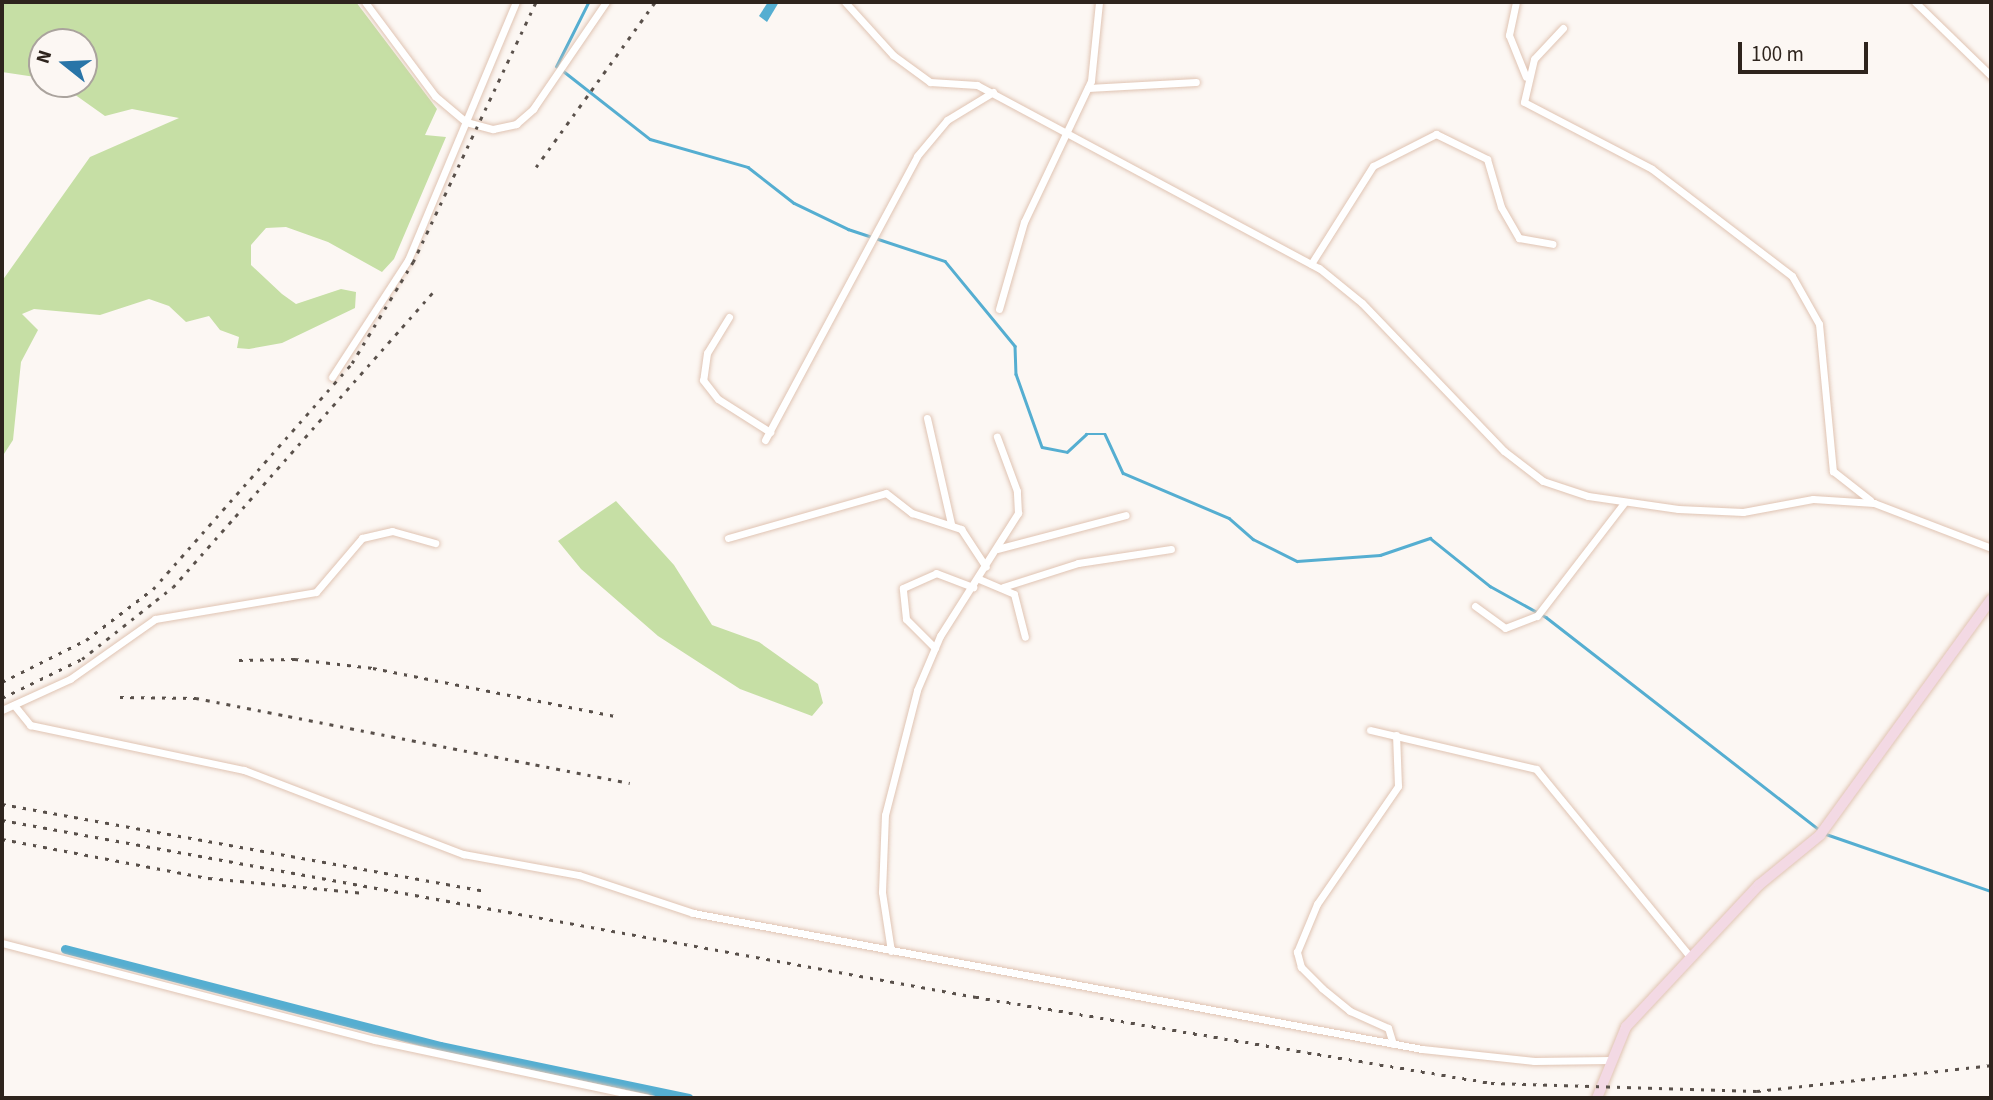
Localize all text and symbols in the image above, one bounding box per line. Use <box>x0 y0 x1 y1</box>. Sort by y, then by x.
north arrow <box>28 28 98 98</box>
scale bar <box>1741 28 1870 72</box>
text: 100 m <box>1751 39 1804 69</box>
text: N <box>30 47 59 67</box>

